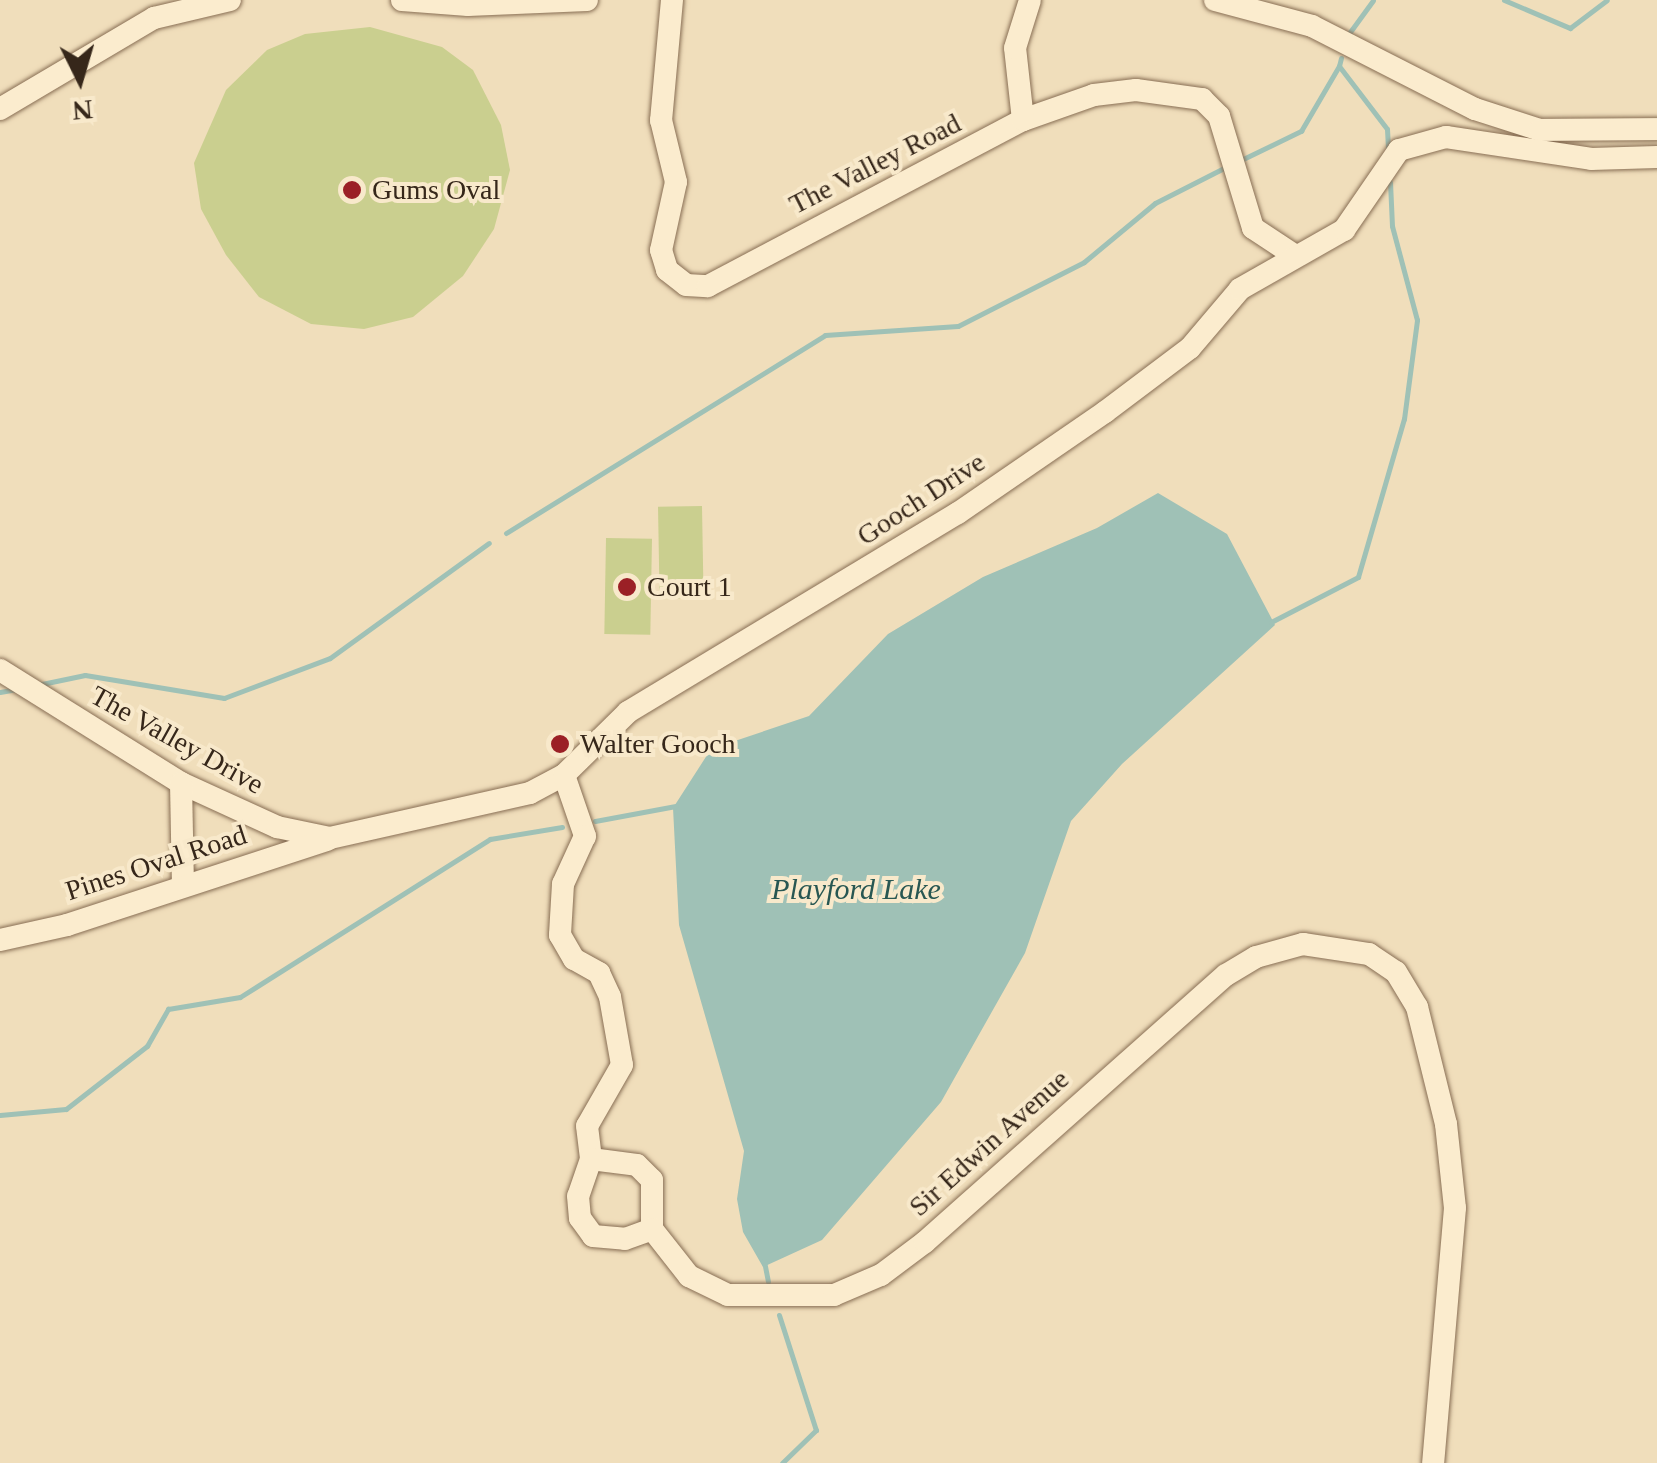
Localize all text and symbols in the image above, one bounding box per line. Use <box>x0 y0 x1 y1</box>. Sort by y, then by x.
north arrow <box>30 30 130 130</box>
text: N <box>71 94 94 127</box>
street label: The Valley Road <box>784 106 966 222</box>
place label: Gums Oval <box>372 173 500 207</box>
marker: Gums Oval <box>341 179 363 201</box>
street label: Gooch Drive <box>851 445 991 553</box>
place label: Court 1 <box>647 570 732 604</box>
marker: Court 1 <box>616 576 638 598</box>
street label: The Valley Drive <box>85 679 269 801</box>
place label: Walter Gooch <box>580 727 736 761</box>
marker: Walter Gooch <box>549 733 571 755</box>
street label: Pines Oval Road <box>61 818 251 908</box>
water label: Playford Lake <box>771 871 941 907</box>
street label: Sir Edwin Avenue <box>902 1062 1076 1224</box>

